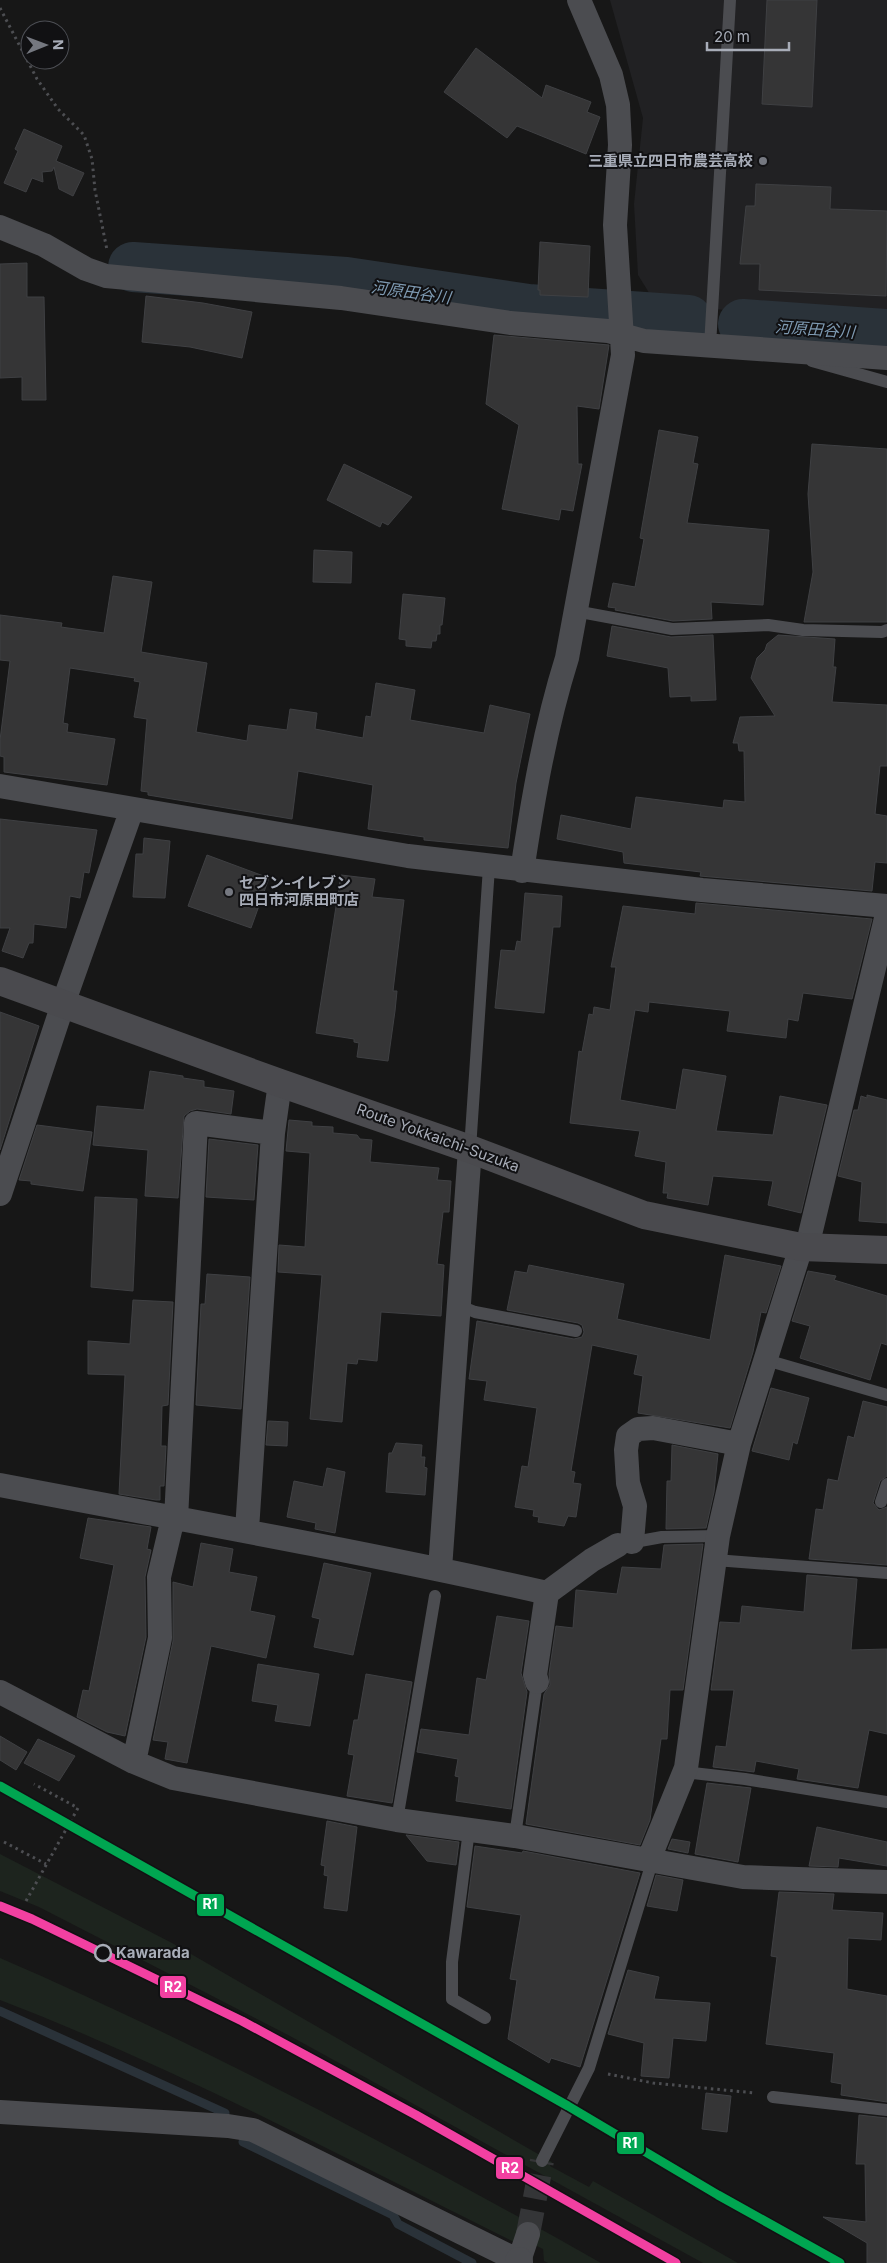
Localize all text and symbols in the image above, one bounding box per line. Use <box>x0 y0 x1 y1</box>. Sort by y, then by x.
north arrow <box>20 20 70 70</box>
scale bar <box>707 20 790 52</box>
text: 20 m <box>714 27 750 46</box>
text: N <box>50 39 67 50</box>
place label: 三重県立四日市農芸高校 <box>588 151 753 170</box>
marker: 三重県立四日市農芸高校 <box>757 155 769 167</box>
water label: 河原田谷川 <box>370 277 454 308</box>
water label: 河原田谷川 <box>774 316 858 342</box>
place label: セブン-イレブン 四日市河原田町店 <box>239 873 359 909</box>
marker: セブン-イレブン 四日市河原田町店 <box>223 886 235 898</box>
street label: Route Yokkaichi-Suzuka <box>354 1099 522 1176</box>
line badge: R1 <box>196 1893 225 1917</box>
text: R1 <box>202 1895 218 1912</box>
place label: Kawarada <box>116 1943 190 1962</box>
marker: Kawarada <box>94 1944 112 1962</box>
line badge: R2 <box>159 1975 187 1999</box>
text: R2 <box>164 1978 182 1995</box>
line badge: R1 <box>616 2131 645 2155</box>
text: R1 <box>622 2134 638 2151</box>
line badge: R2 <box>495 2156 524 2180</box>
text: R2 <box>501 2159 519 2176</box>

